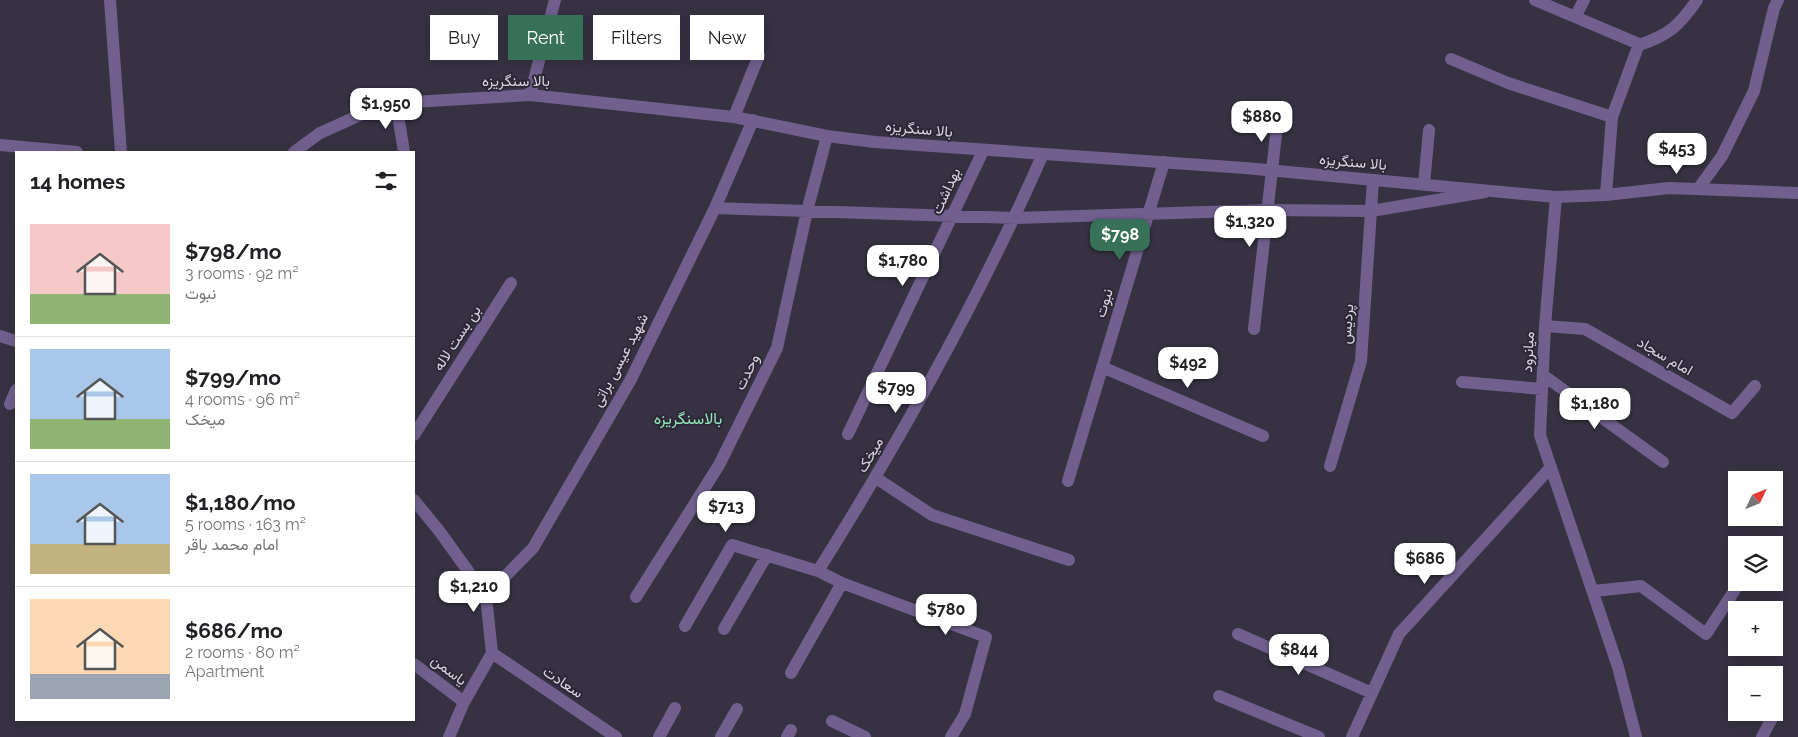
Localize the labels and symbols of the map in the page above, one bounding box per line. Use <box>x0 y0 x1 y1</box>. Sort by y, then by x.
street label: بالا سنگریزه <box>482 72 550 90</box>
pin: $1,950 <box>345 88 427 130</box>
pin: $880 <box>1232 100 1292 143</box>
street label: بالا سنگریزه <box>884 117 954 141</box>
pin: $453 <box>1647 132 1707 175</box>
street label: بالا سنگریزه <box>1318 150 1388 174</box>
street label: بهداشت <box>927 165 965 217</box>
pin: $1,320 <box>1209 206 1291 248</box>
pin: $798 <box>1090 218 1150 261</box>
pin: $1,780 <box>862 244 944 287</box>
street label: نبوت <box>1091 286 1117 320</box>
street label: بن بست لاله <box>429 302 486 375</box>
street label: پردیس <box>1337 303 1358 345</box>
street label: شهید عیسی براتی <box>588 310 653 410</box>
street label: میانرود <box>1518 331 1538 373</box>
street label: امام سجاد <box>1633 333 1696 380</box>
pin: $492 <box>1158 346 1218 389</box>
street label: وحدت <box>731 351 763 393</box>
pin: $799 <box>866 372 926 414</box>
pin: $1,180 <box>1554 388 1636 430</box>
district label: بالاسنگریزه <box>654 409 722 429</box>
street label: میخک <box>853 434 887 476</box>
north arrow <box>1728 471 1782 526</box>
pin: $713 <box>696 490 756 533</box>
pin: $686 <box>1395 542 1455 585</box>
pin: $1,210 <box>433 570 515 613</box>
pin: $780 <box>916 594 976 636</box>
pin: $844 <box>1269 634 1329 676</box>
street label: یاسمن <box>427 651 470 690</box>
street label: سعادت <box>539 662 587 702</box>

